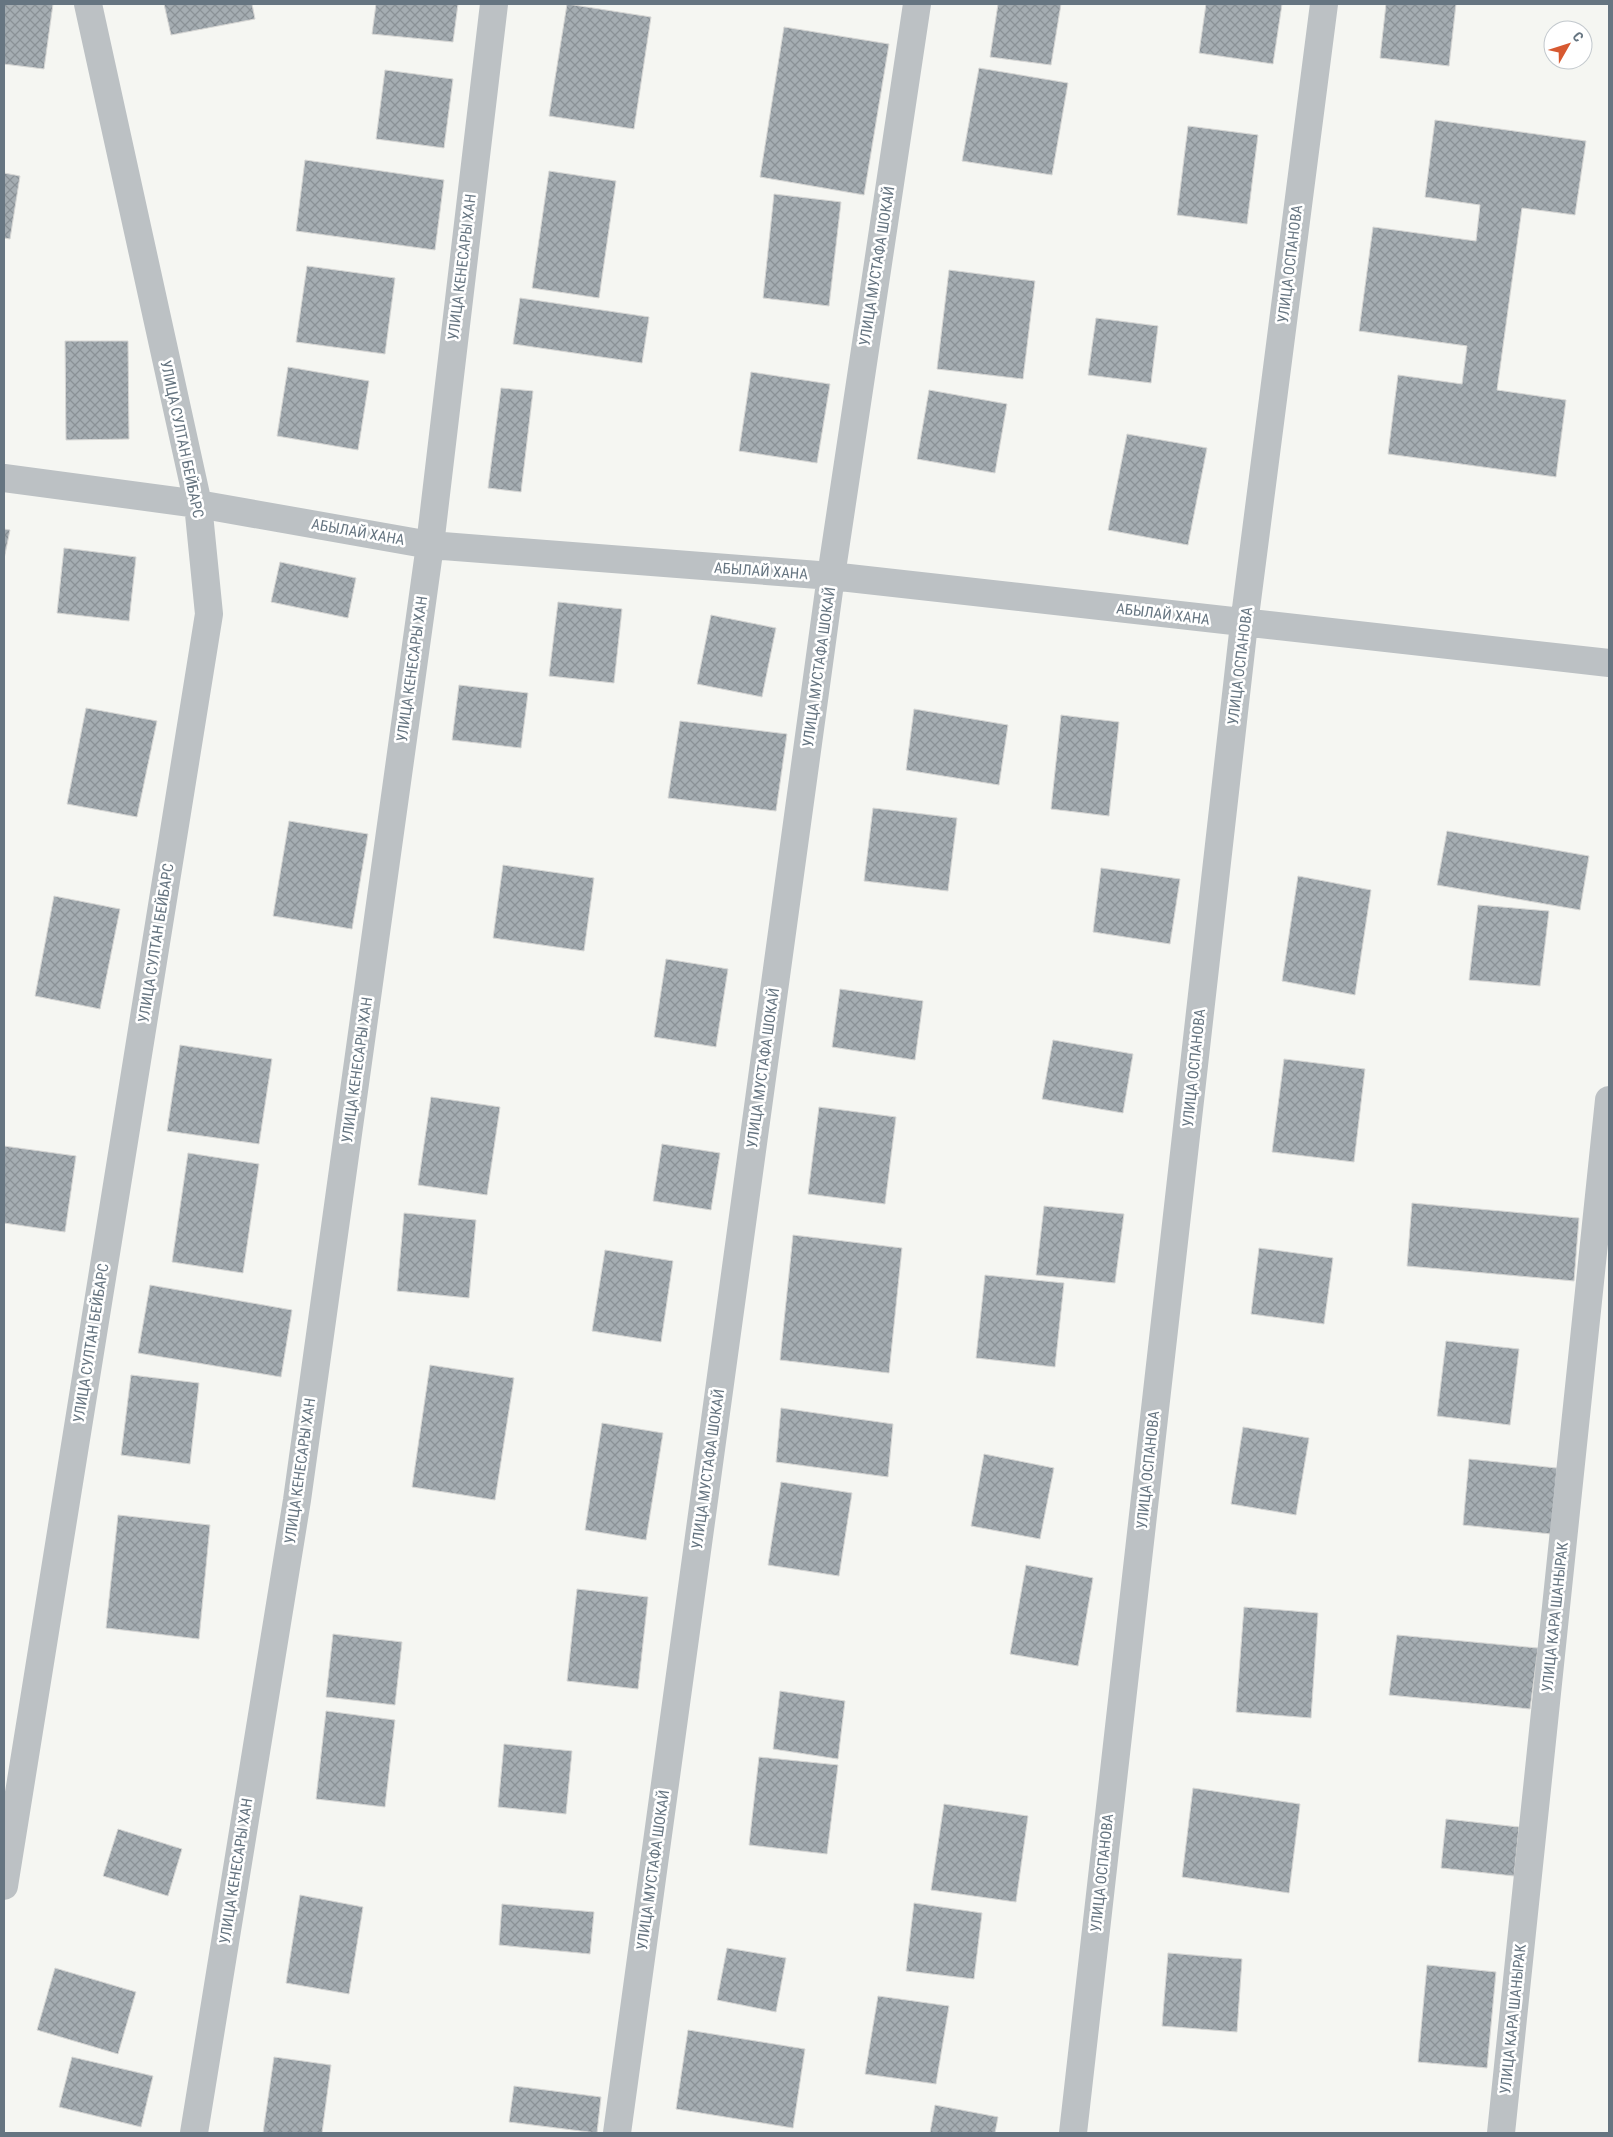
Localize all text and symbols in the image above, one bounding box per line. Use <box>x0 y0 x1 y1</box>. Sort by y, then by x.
north arrow <box>1543 20 1593 70</box>
text: С <box>1569 29 1587 45</box>
street label: УЛИЦА МУСТАФА ШОКАЙ <box>855 185 899 347</box>
street label: УЛИЦА КЕНЕСАРЫ ХАН <box>444 193 480 341</box>
street label: УЛИЦА ОСПАНОВА <box>1274 204 1306 324</box>
street label: УЛИЦА СУЛТАН БЕЙБАРС <box>156 358 208 520</box>
street label: АБЫЛАЙ ХАНА <box>310 515 406 549</box>
street label: АБЫЛАЙ ХАНА <box>713 559 809 583</box>
street label: УЛИЦА МУСТАФА ШОКАЙ <box>799 586 839 748</box>
street label: УЛИЦА КЕНЕСАРЫ ХАН <box>393 595 431 743</box>
street label: АБЫЛАЙ ХАНА <box>1115 599 1211 629</box>
street label: УЛИЦА ОСПАНОВА <box>1224 606 1256 726</box>
street label: УЛИЦА СУЛТАН БЕЙБАРС <box>135 862 177 1024</box>
street label: УЛИЦА МУСТАФА ШОКАЙ <box>743 987 783 1149</box>
street label: УЛИЦА КЕНЕСАРЫ ХАН <box>338 996 376 1144</box>
street label: УЛИЦА ОСПАНОВА <box>1179 1008 1209 1128</box>
street label: УЛИЦА СУЛТАН БЕЙБАРС <box>70 1262 112 1424</box>
street label: УЛИЦА МУСТАФА ШОКАЙ <box>688 1388 728 1550</box>
street label: УЛИЦА КЕНЕСАРЫ ХАН <box>281 1397 319 1545</box>
street label: УЛИЦА ОСПАНОВА <box>1133 1410 1163 1530</box>
street label: УЛИЦА КАРА ШАНЫРАК <box>1538 1541 1572 1693</box>
street label: УЛИЦА МУСТАФА ШОКАЙ <box>633 1789 673 1951</box>
street label: УЛИЦА КЕНЕСАРЫ ХАН <box>216 1797 256 1945</box>
street label: УЛИЦА ОСПАНОВА <box>1087 1813 1117 1933</box>
street label: УЛИЦА КАРА ШАНЫРАК <box>1496 1943 1530 2095</box>

